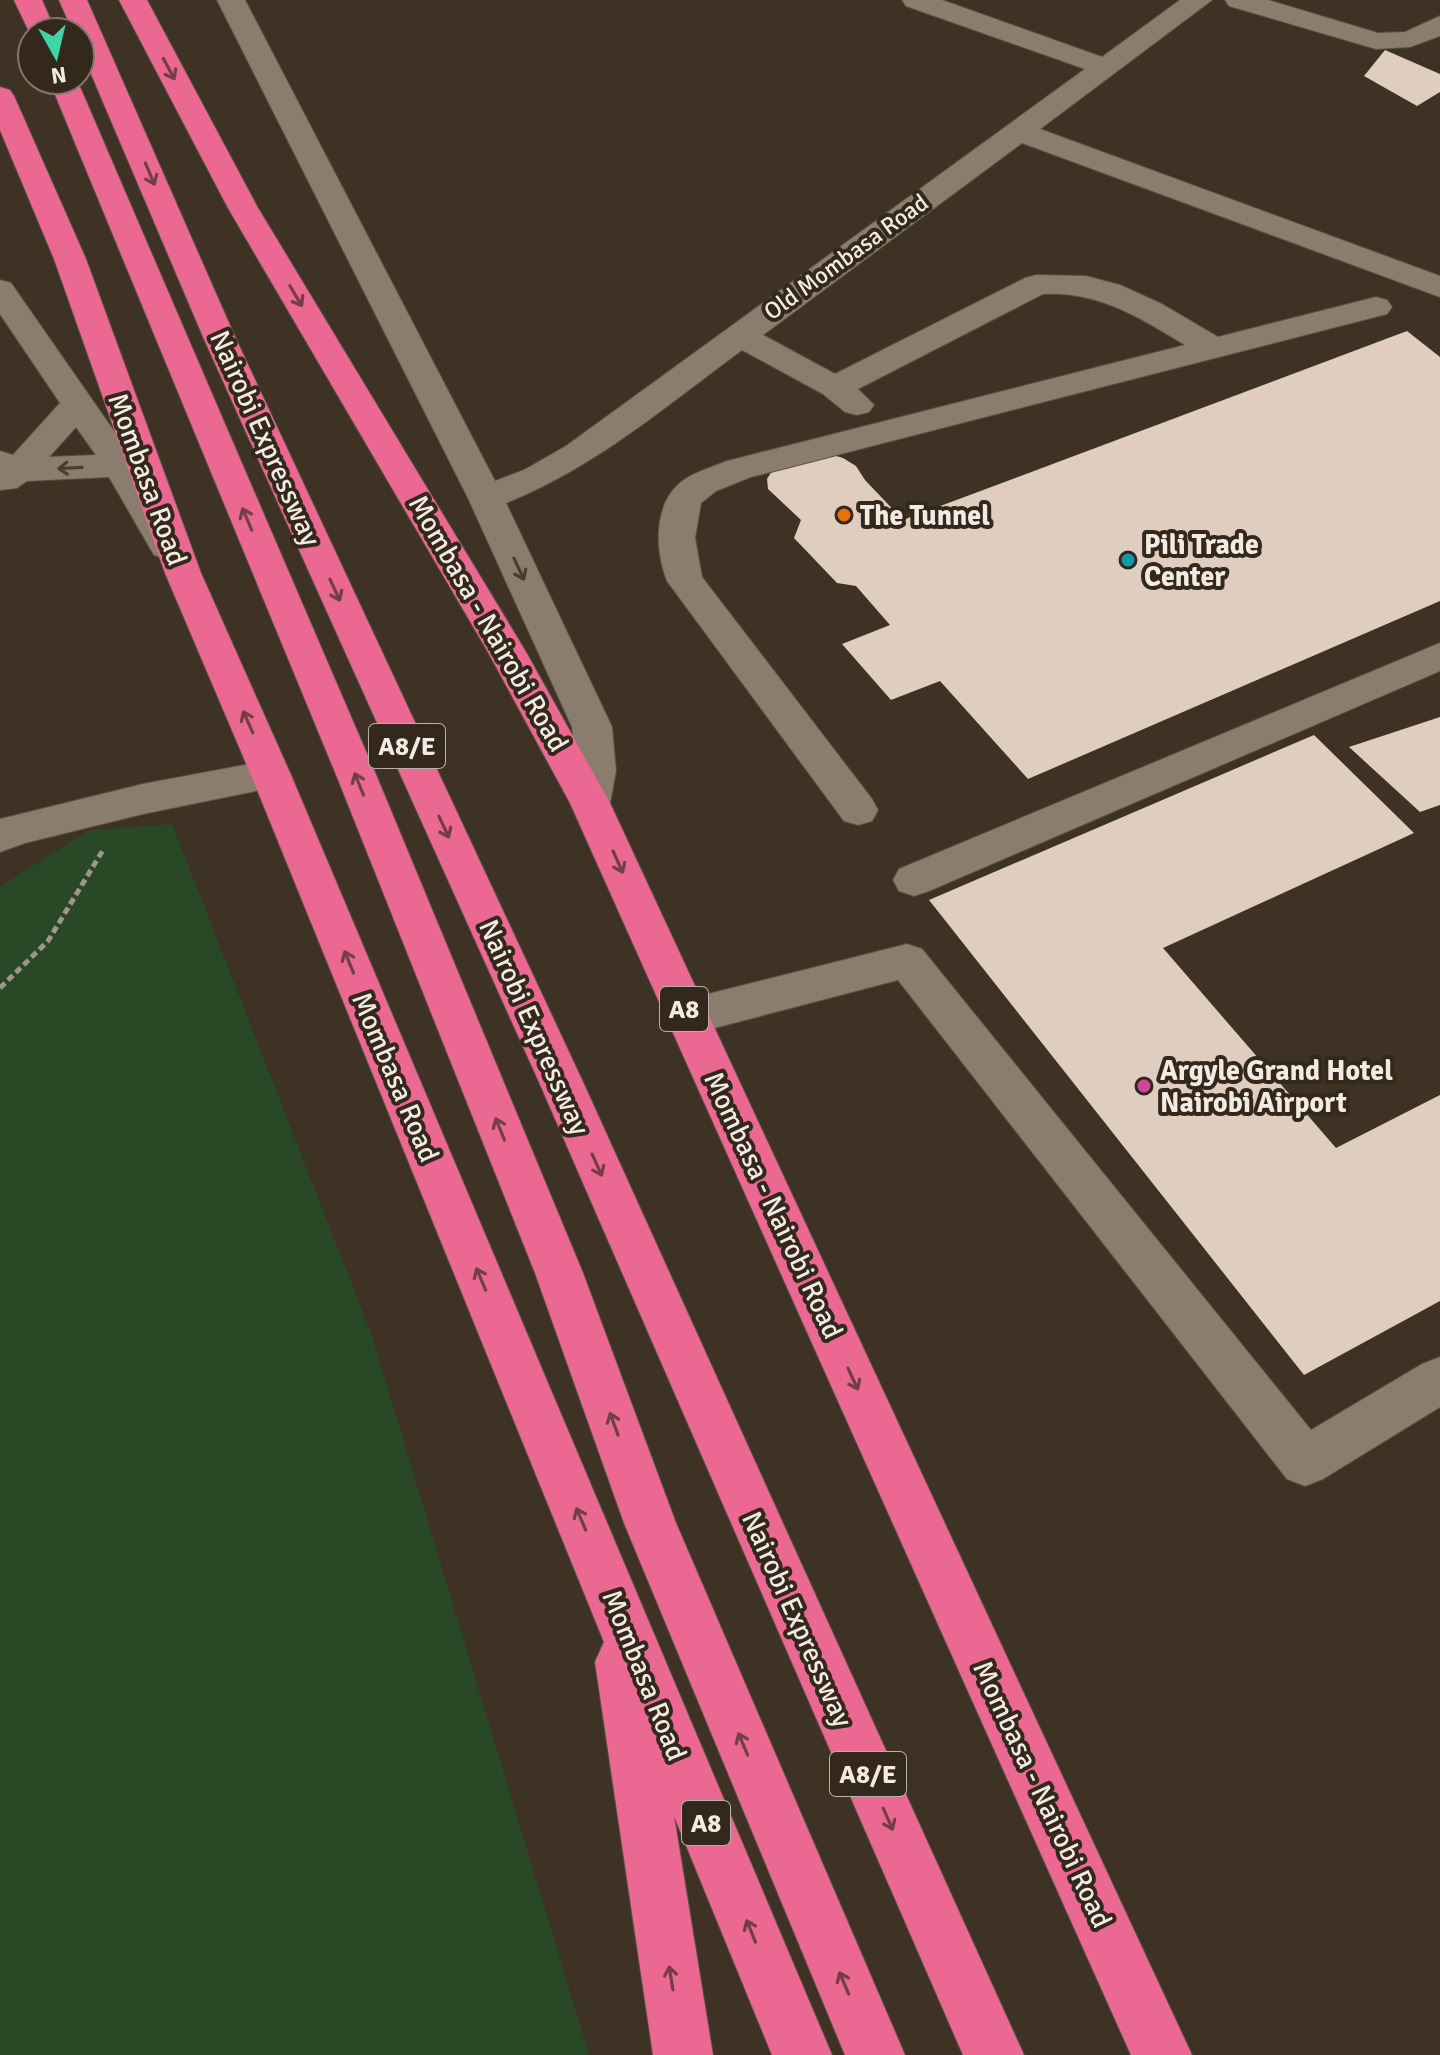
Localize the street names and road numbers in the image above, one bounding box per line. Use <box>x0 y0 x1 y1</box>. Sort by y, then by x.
street label: Old Mombasa Road <box>758 187 934 327</box>
street label: Nairobi Expressway <box>202 325 328 552</box>
street label: Mombasa Road <box>100 388 194 570</box>
street label: Mombasa - Nairobi Road <box>401 489 576 758</box>
road number: A8/E <box>369 724 445 768</box>
street label: Nairobi Expressway <box>471 914 597 1141</box>
street label: Mombasa Road <box>344 987 446 1167</box>
road number: A8 <box>660 987 708 1031</box>
street label: Mombasa - Nairobi Road <box>696 1067 850 1344</box>
street label: Nairobi Expressway <box>734 1506 860 1733</box>
street label: Mombasa Road <box>594 1585 694 1766</box>
street label: Mombasa - Nairobi Road <box>965 1656 1119 1933</box>
road number: A8/E <box>830 1752 906 1796</box>
road number: A8 <box>682 1801 730 1845</box>

